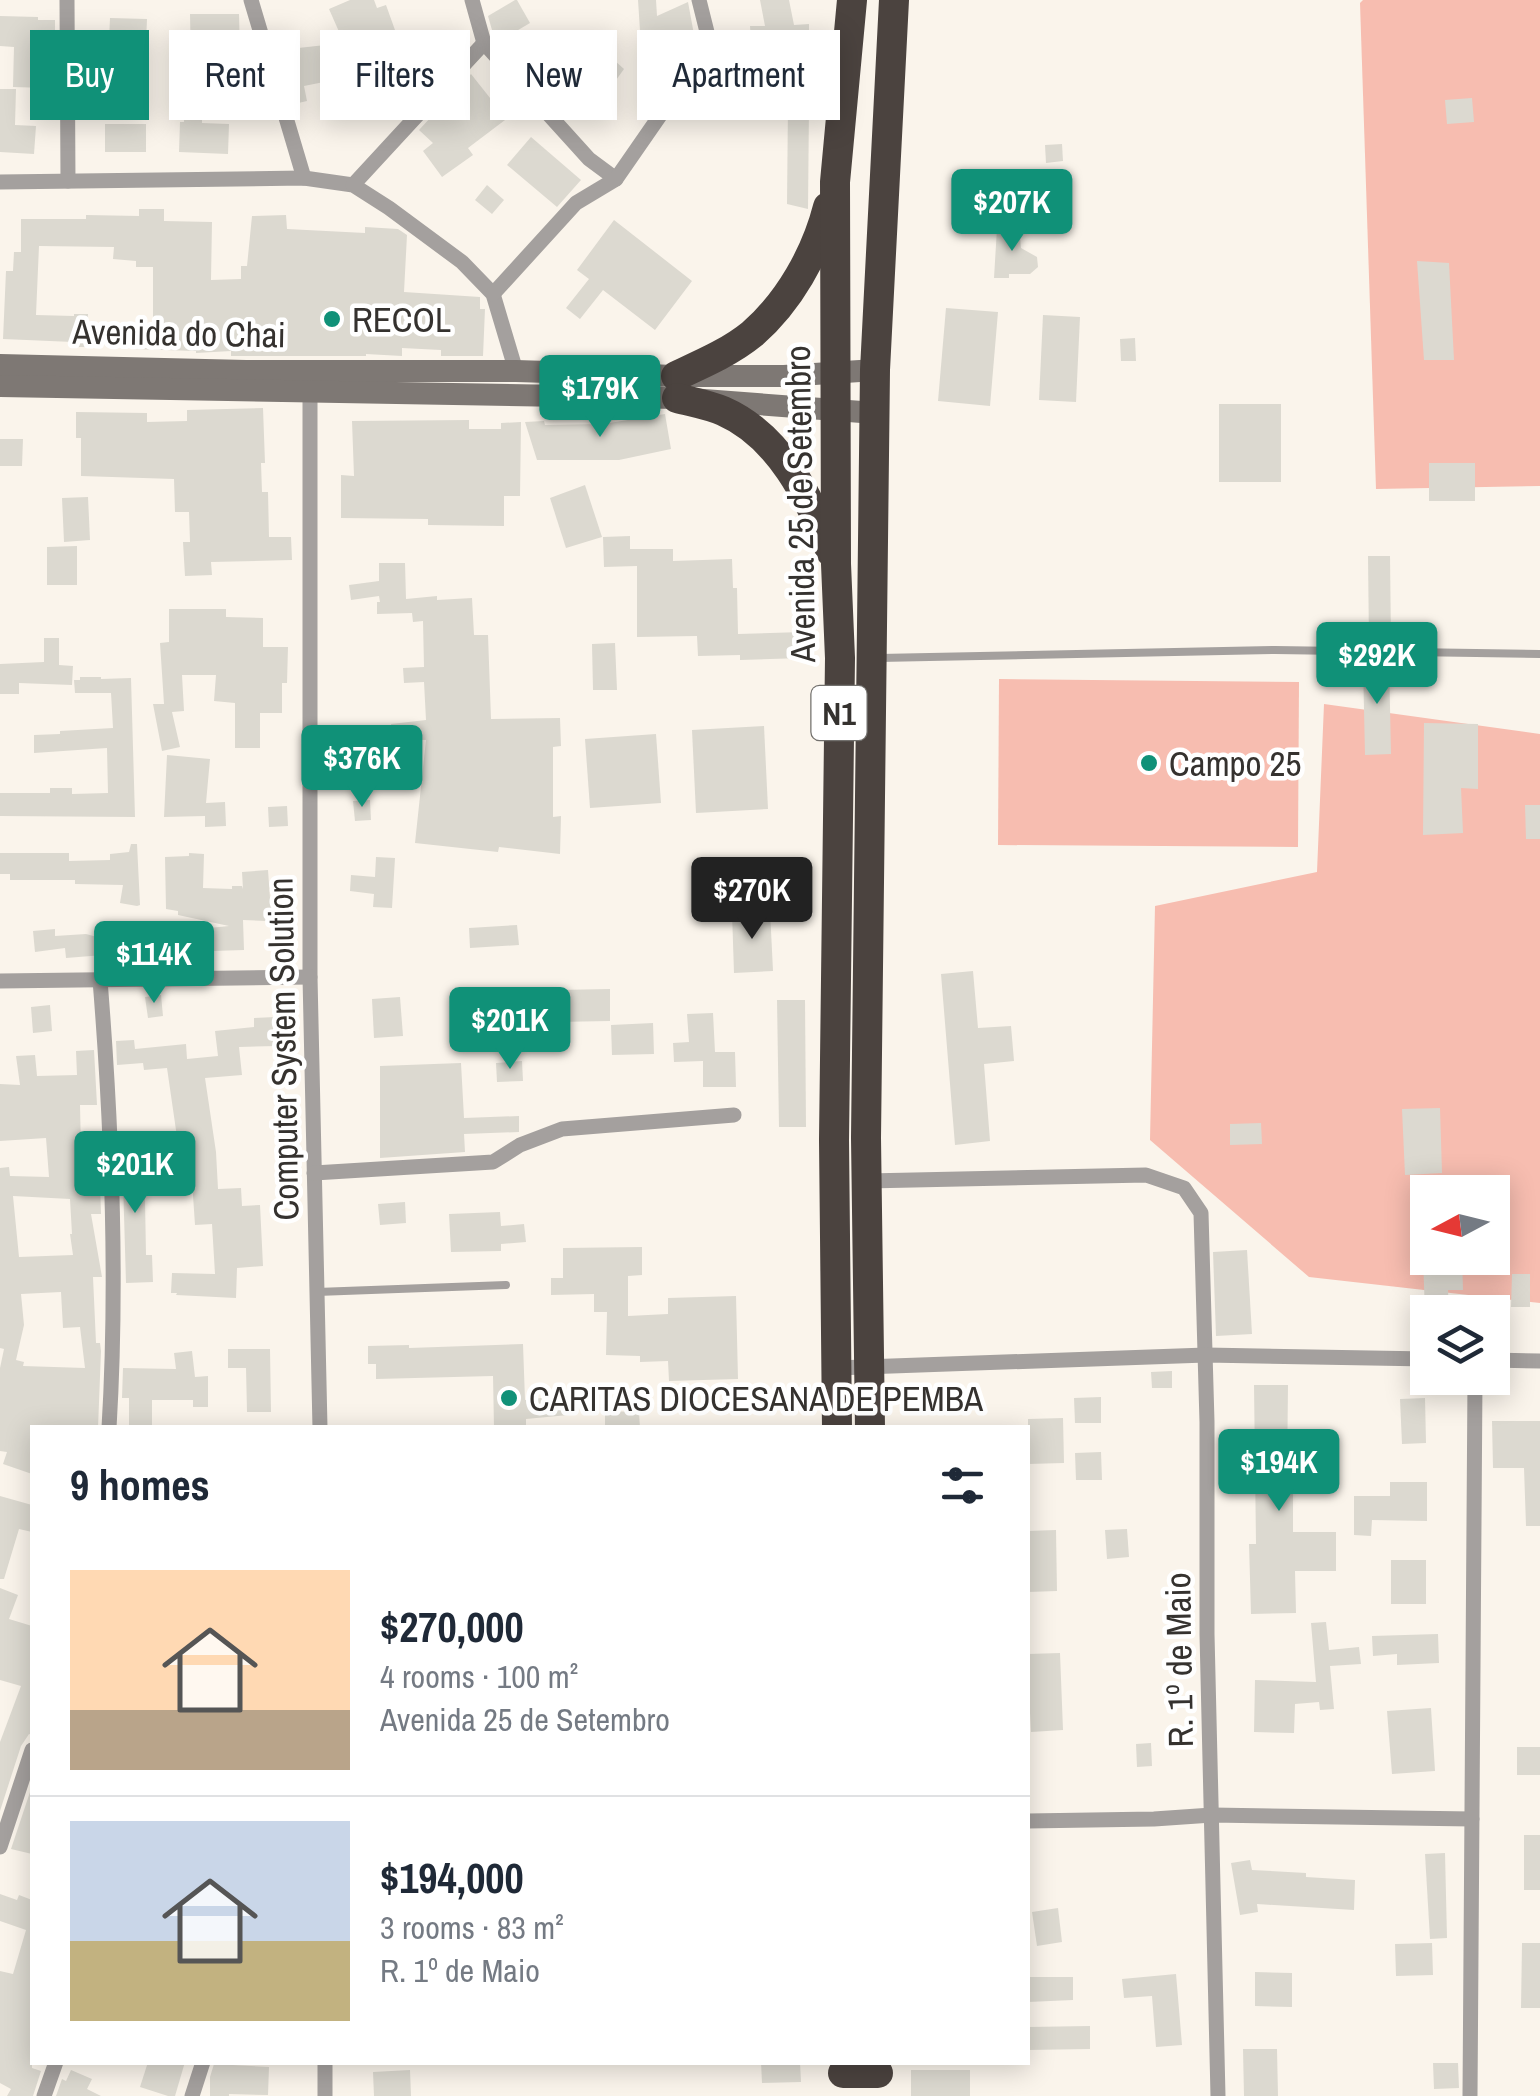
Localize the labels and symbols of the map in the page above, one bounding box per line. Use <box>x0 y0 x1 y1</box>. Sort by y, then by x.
pin: $207K <box>942 169 1082 254</box>
place label: RECOL <box>352 296 451 343</box>
street label: Avenida do Chai <box>71 308 286 358</box>
marker: RECOL <box>321 308 343 330</box>
street label: Avenida 25 de Setembro <box>774 345 826 664</box>
pin: $179K <box>530 355 670 440</box>
pin: $292K <box>1307 622 1447 707</box>
road number: N1 <box>812 686 866 740</box>
pin: $376K <box>292 725 432 810</box>
place label: Campo 25 <box>1169 740 1301 787</box>
marker: Campo 25 <box>1138 752 1160 774</box>
pin: $270K <box>682 857 822 942</box>
street label: Computer System Solution <box>257 877 309 1221</box>
pin: $114K <box>84 921 224 1006</box>
pin: $201K <box>440 987 580 1072</box>
pin: $201K <box>65 1131 205 1216</box>
north arrow <box>1410 1175 1510 1275</box>
place label: CARITAS DIOCESANA DE PEMBA <box>529 1375 984 1422</box>
marker: CARITAS DIOCESANA DE PEMBA <box>498 1387 520 1409</box>
pin: $194K <box>1209 1429 1349 1514</box>
street label: R. 1º de Maio <box>1154 1572 1204 1748</box>

